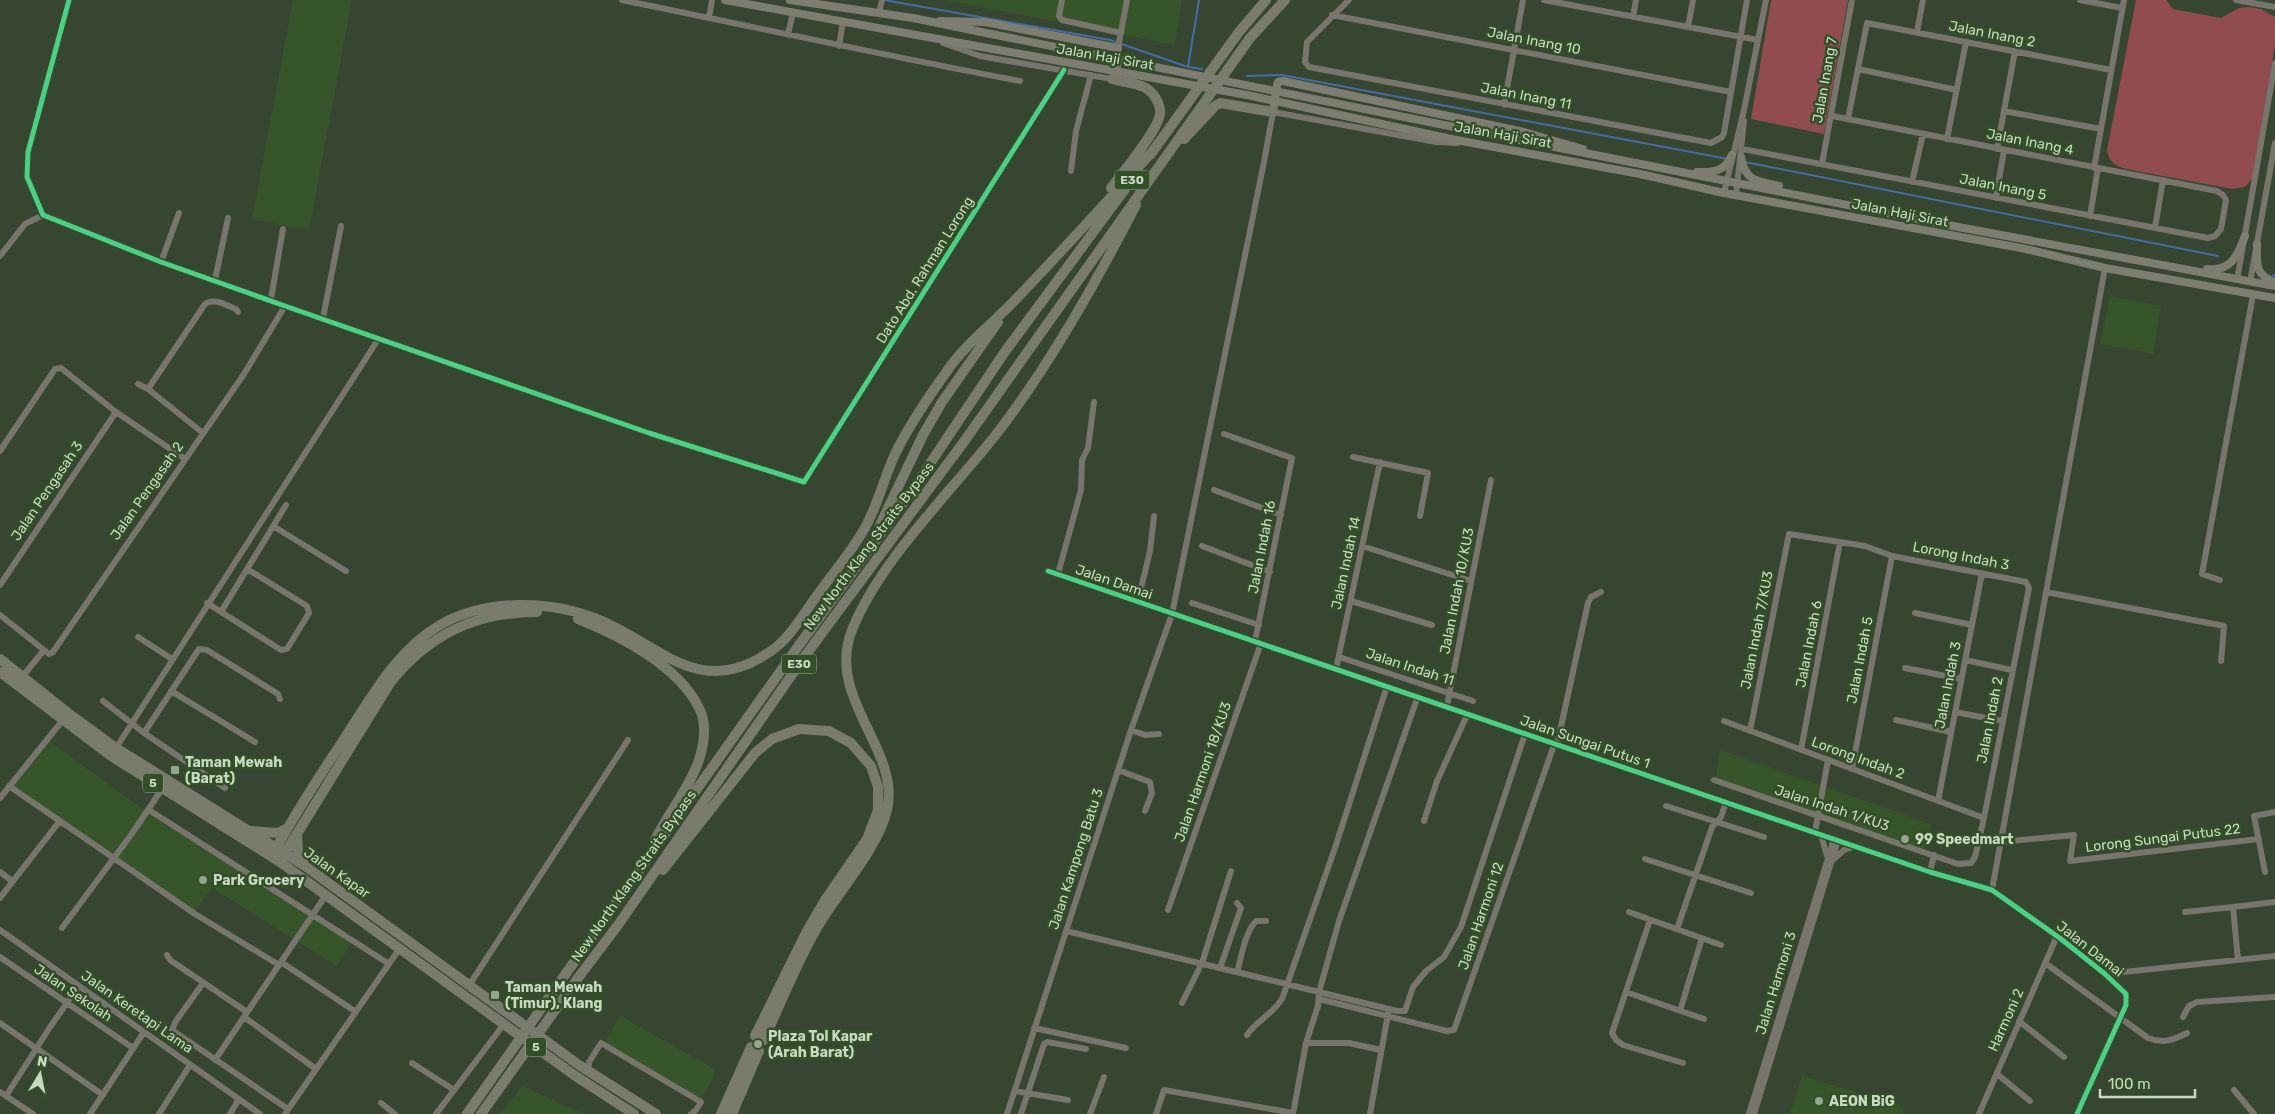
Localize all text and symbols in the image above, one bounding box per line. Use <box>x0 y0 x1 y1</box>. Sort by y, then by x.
street label: Jalan Inang 2 <box>1947 17 2037 51</box>
street label: Jalan Inang 10 <box>1486 24 1582 58</box>
street label: Jalan Inang 7 <box>1809 36 1841 124</box>
street label: Jalan Haji Sirat <box>1055 40 1155 74</box>
street label: Jalan Inang 11 <box>1479 79 1573 113</box>
street label: Jalan Haji Sirat <box>1453 118 1553 152</box>
street label: Jalan Inang 4 <box>1985 125 2075 159</box>
road number: E30 <box>1114 170 1150 190</box>
street label: Jalan Inang 5 <box>1958 170 2048 204</box>
street label: Dato Abd. Rahman Lorong <box>873 193 977 347</box>
street label: Jalan Haji Sirat <box>1850 195 1950 231</box>
street label: Jalan Pengasah 3 <box>7 438 87 544</box>
street label: Jalan Pengasah 2 <box>107 439 187 543</box>
street label: New North Klang Straits Bypass <box>800 459 938 633</box>
street label: Jalan Indah 16 <box>1245 499 1279 595</box>
street label: Jalan Indah 14 <box>1328 515 1364 611</box>
street label: Jalan Indah 10/KU3 <box>1436 526 1478 656</box>
street label: Lorong Indah 3 <box>1911 538 2011 574</box>
street label: Jalan Damai <box>1073 561 1155 603</box>
street label: Jalan Indah 7/KU3 <box>1737 569 1777 691</box>
street label: Jalan Indah 6 <box>1792 599 1826 689</box>
street label: Jalan Indah 5 <box>1843 615 1877 705</box>
street label: Jalan Indah 3 <box>1931 640 1965 730</box>
street label: Jalan Indah 11 <box>1364 645 1456 689</box>
road number: E30 <box>782 654 816 674</box>
street label: Jalan Indah 2 <box>1973 675 2007 765</box>
street label: Jalan Harmoni 18/KU3 <box>1171 700 1235 844</box>
street label: Jalan Sungai Putus 1 <box>1518 712 1652 772</box>
street label: Lorong Indah 2 <box>1809 733 1907 783</box>
place label: Taman Mewah (Barat) <box>185 754 282 787</box>
marker: Taman Mewah (Barat) <box>169 764 181 776</box>
road number: 5 <box>143 774 163 792</box>
street label: Jalan Indah 1/KU3 <box>1772 781 1892 835</box>
street label: Jalan Kampong Batu 3 <box>1045 786 1107 932</box>
street label: New North Klang Straits Bypass <box>568 787 700 965</box>
street label: Lorong Sungai Putus 22 <box>2084 820 2242 856</box>
place label: 99 Speedmart <box>1915 831 2014 848</box>
marker: 99 Speedmart <box>1899 833 1911 845</box>
street label: Jalan Kapar <box>301 844 374 902</box>
street label: Jalan Harmoni 12 <box>1455 860 1507 972</box>
place label: Park Grocery <box>213 872 305 889</box>
marker: Park Grocery <box>197 874 209 886</box>
street label: Jalan Damai <box>2053 918 2127 980</box>
street label: Jalan Harmoni 3 <box>1752 929 1800 1037</box>
street label: Jalan Sekolah <box>31 961 115 1025</box>
street label: Jalan Keretapi Lama <box>78 967 196 1057</box>
place label: Taman Mewah (Timur), Klang <box>505 979 602 1012</box>
street label: Harmoni 2 <box>1985 986 2027 1054</box>
marker: Taman Mewah (Timur), Klang <box>489 989 501 1001</box>
place label: Plaza Tol Kapar (Arah Barat) <box>768 1028 873 1061</box>
road number: 5 <box>526 1038 546 1056</box>
marker: Plaza Tol Kapar (Arah Barat) <box>752 1038 764 1050</box>
north arrow <box>15 1049 65 1099</box>
text: N <box>36 1052 49 1071</box>
scale bar <box>2100 1066 2195 1098</box>
text: 100 m <box>2108 1075 2150 1093</box>
place label: AEON BiG <box>1829 1093 1895 1110</box>
marker: AEON BiG <box>1813 1095 1825 1107</box>

